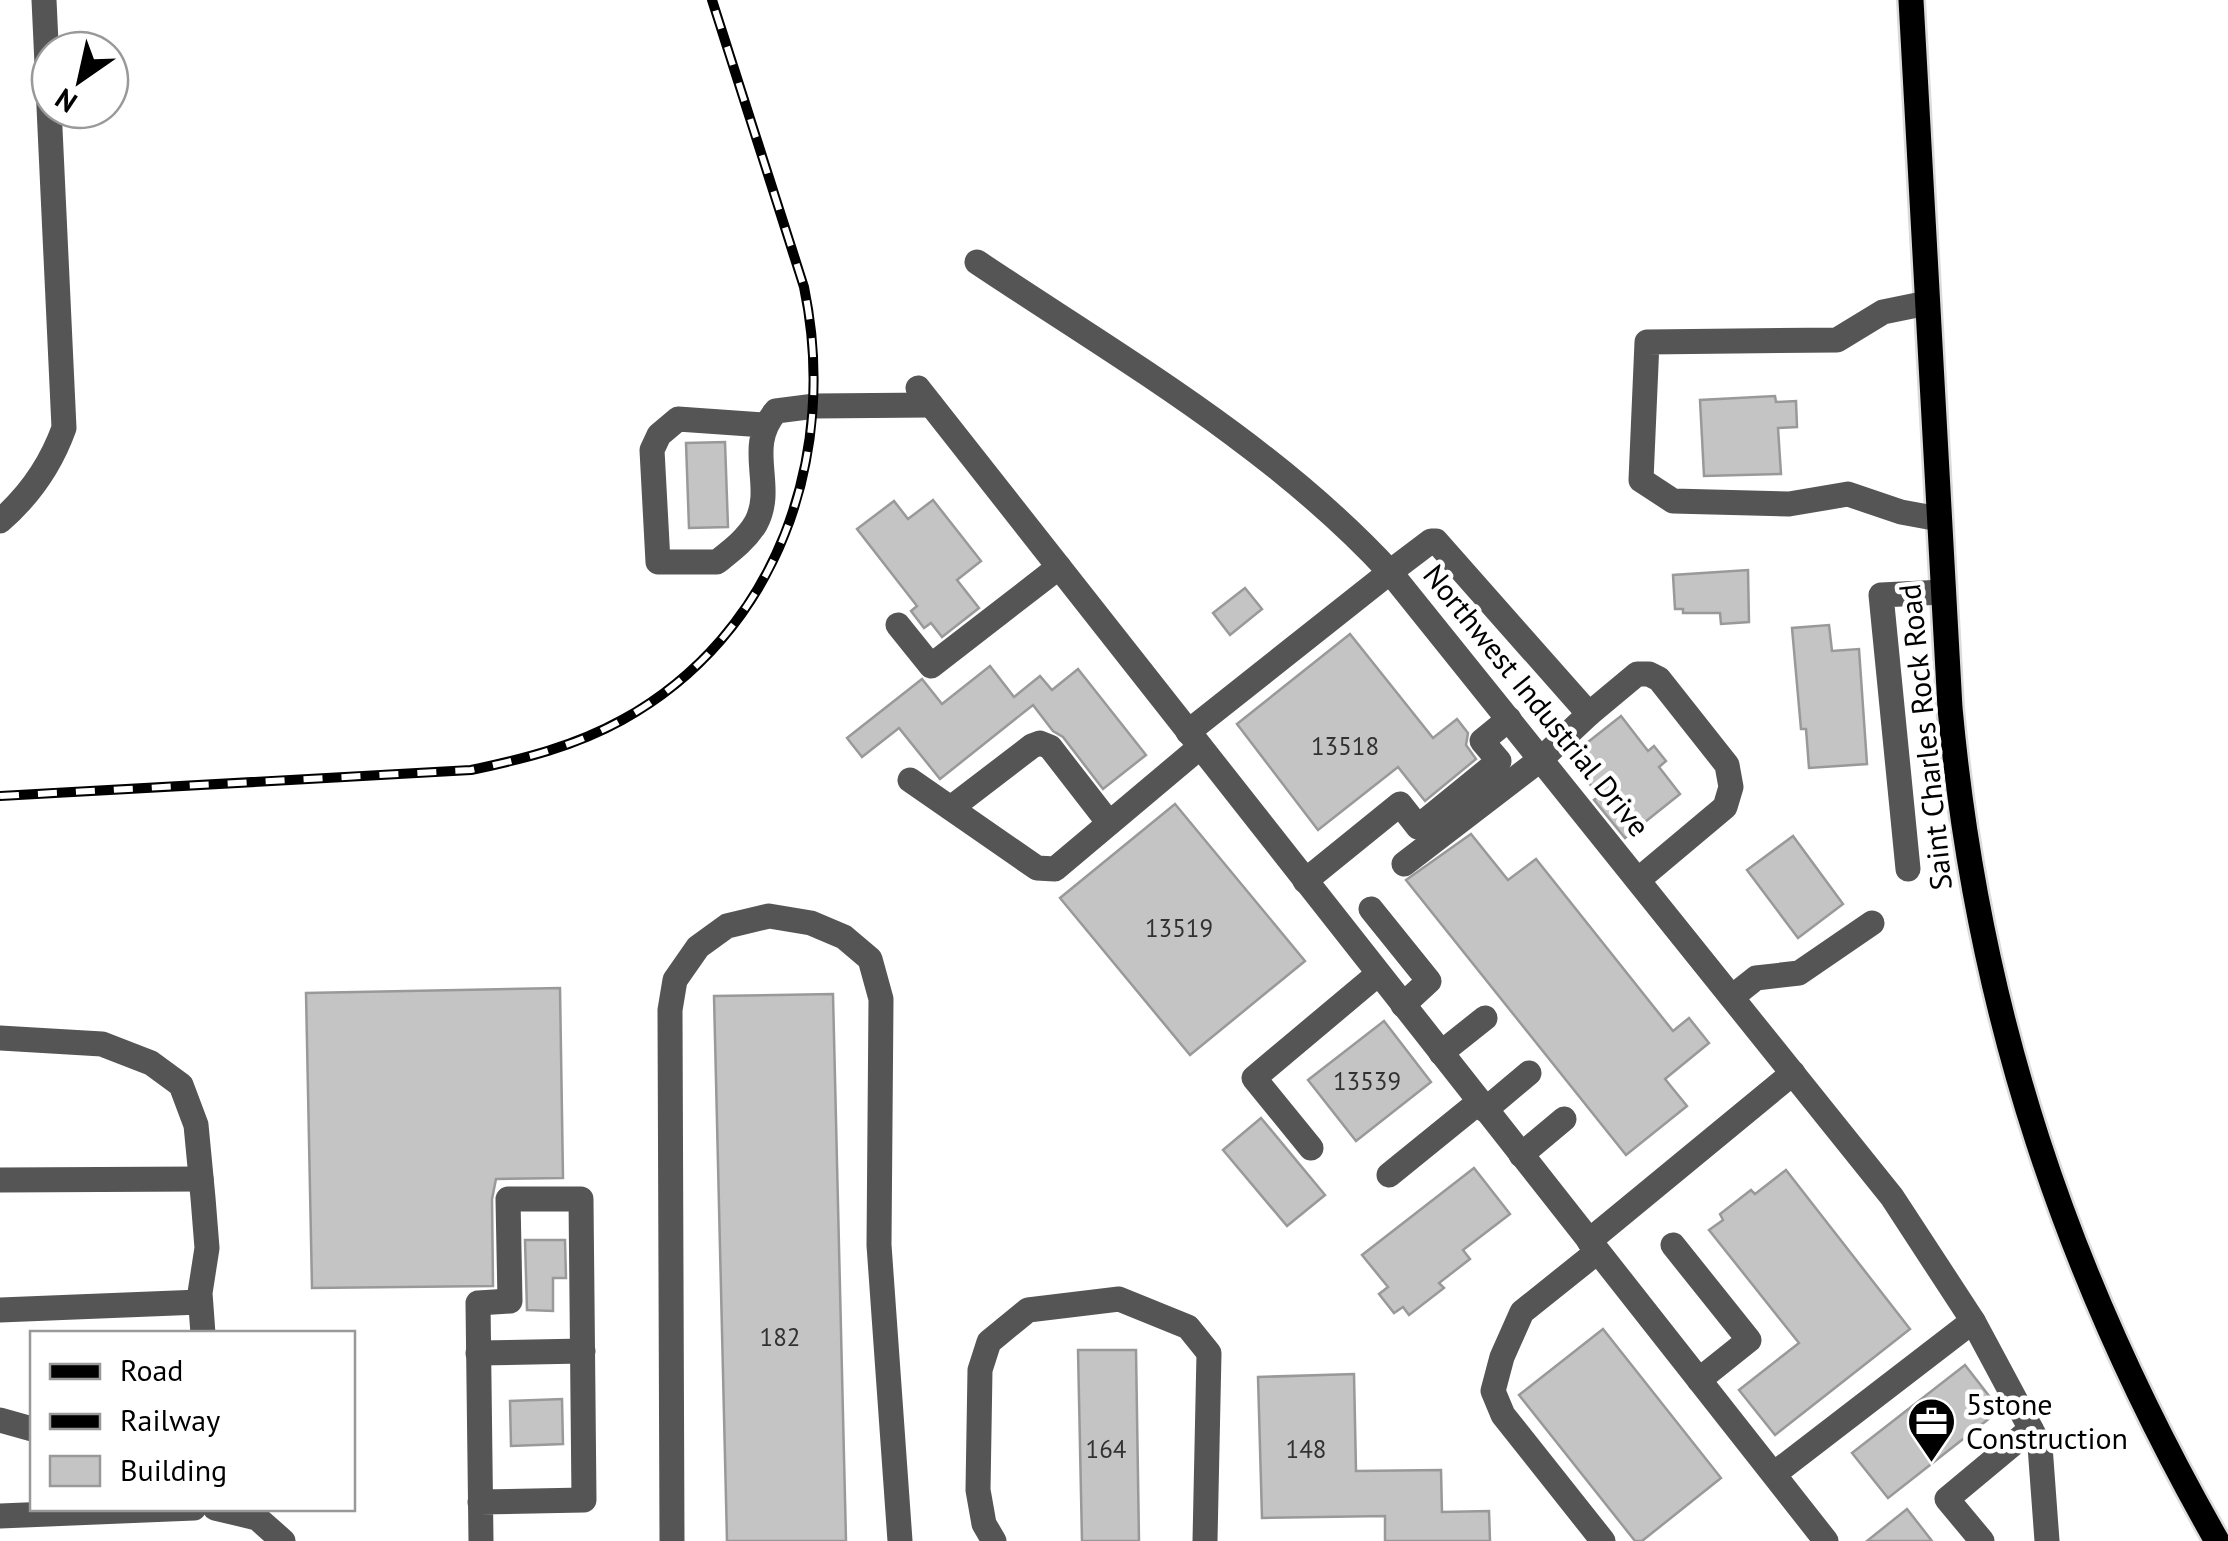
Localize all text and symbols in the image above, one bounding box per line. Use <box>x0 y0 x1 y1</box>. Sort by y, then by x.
north arrow <box>30 30 130 130</box>
text: N <box>48 81 84 122</box>
street label: Northwest Industrial Drive <box>1415 556 1659 844</box>
street label: Saint Charles Rock Road <box>1889 582 1960 892</box>
house number: 13518 <box>1311 730 1379 762</box>
house number: 13519 <box>1145 912 1213 944</box>
house number: 13539 <box>1333 1065 1401 1097</box>
house number: 182 <box>760 1321 800 1353</box>
legend <box>30 1331 355 1511</box>
text: Road <box>120 1350 184 1389</box>
place label: 5stone Construction <box>1966 1384 2128 1457</box>
office icon: 5stone Construction <box>1905 1396 1957 1464</box>
text: Railway <box>120 1400 220 1439</box>
house number: 164 <box>1086 1433 1127 1465</box>
house number: 148 <box>1286 1433 1326 1465</box>
text: Building <box>120 1450 227 1489</box>

